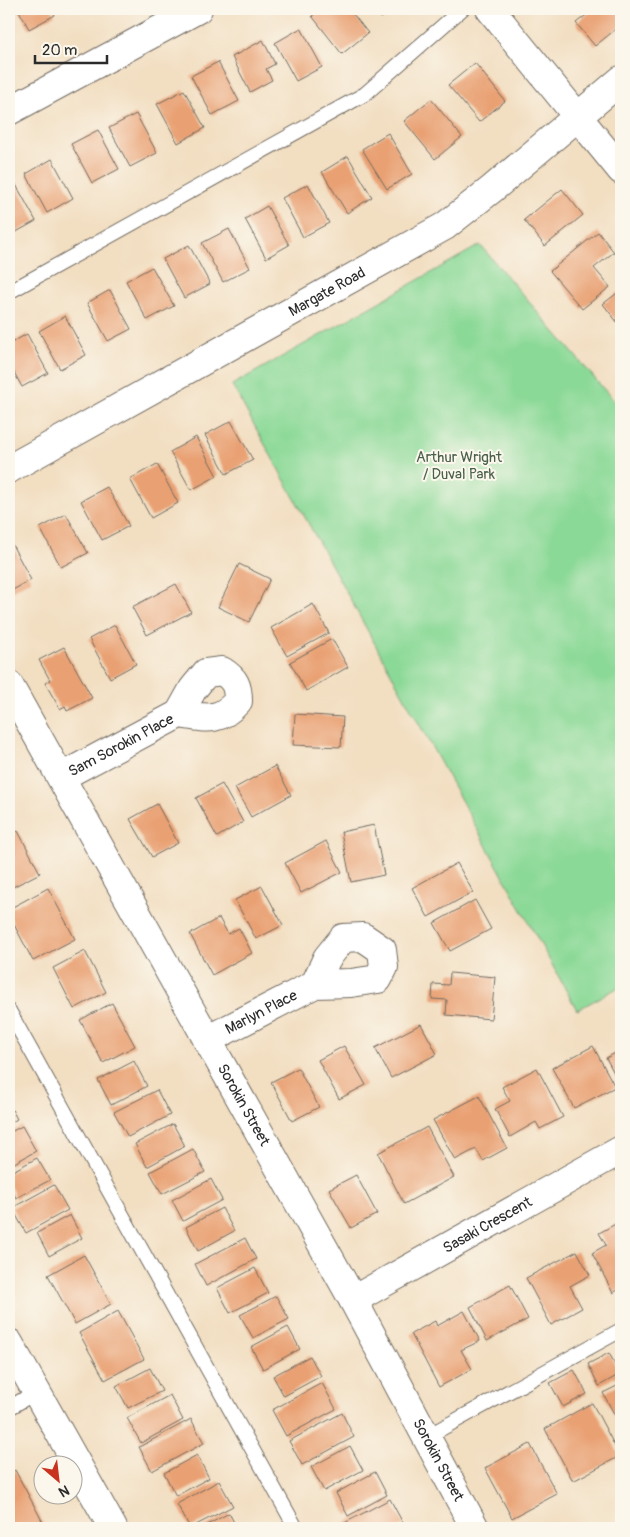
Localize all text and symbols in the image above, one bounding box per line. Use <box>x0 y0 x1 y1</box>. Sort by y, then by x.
scale bar <box>35 32 108 64</box>
text: 20 m <box>42 41 77 60</box>
street label: Margate Road <box>285 263 369 321</box>
park label: Arthur Wright / Duval Park <box>416 448 503 484</box>
street label: Sam Sorokin Place <box>65 709 177 781</box>
street label: Marlyn Place <box>222 985 301 1038</box>
street label: Sorokin Street <box>213 1060 275 1150</box>
street label: Sasaki Crescent <box>439 1192 536 1257</box>
street label: Sorokin Street <box>409 1415 469 1505</box>
north arrow <box>32 1454 82 1504</box>
text: N <box>56 1481 72 1501</box>

